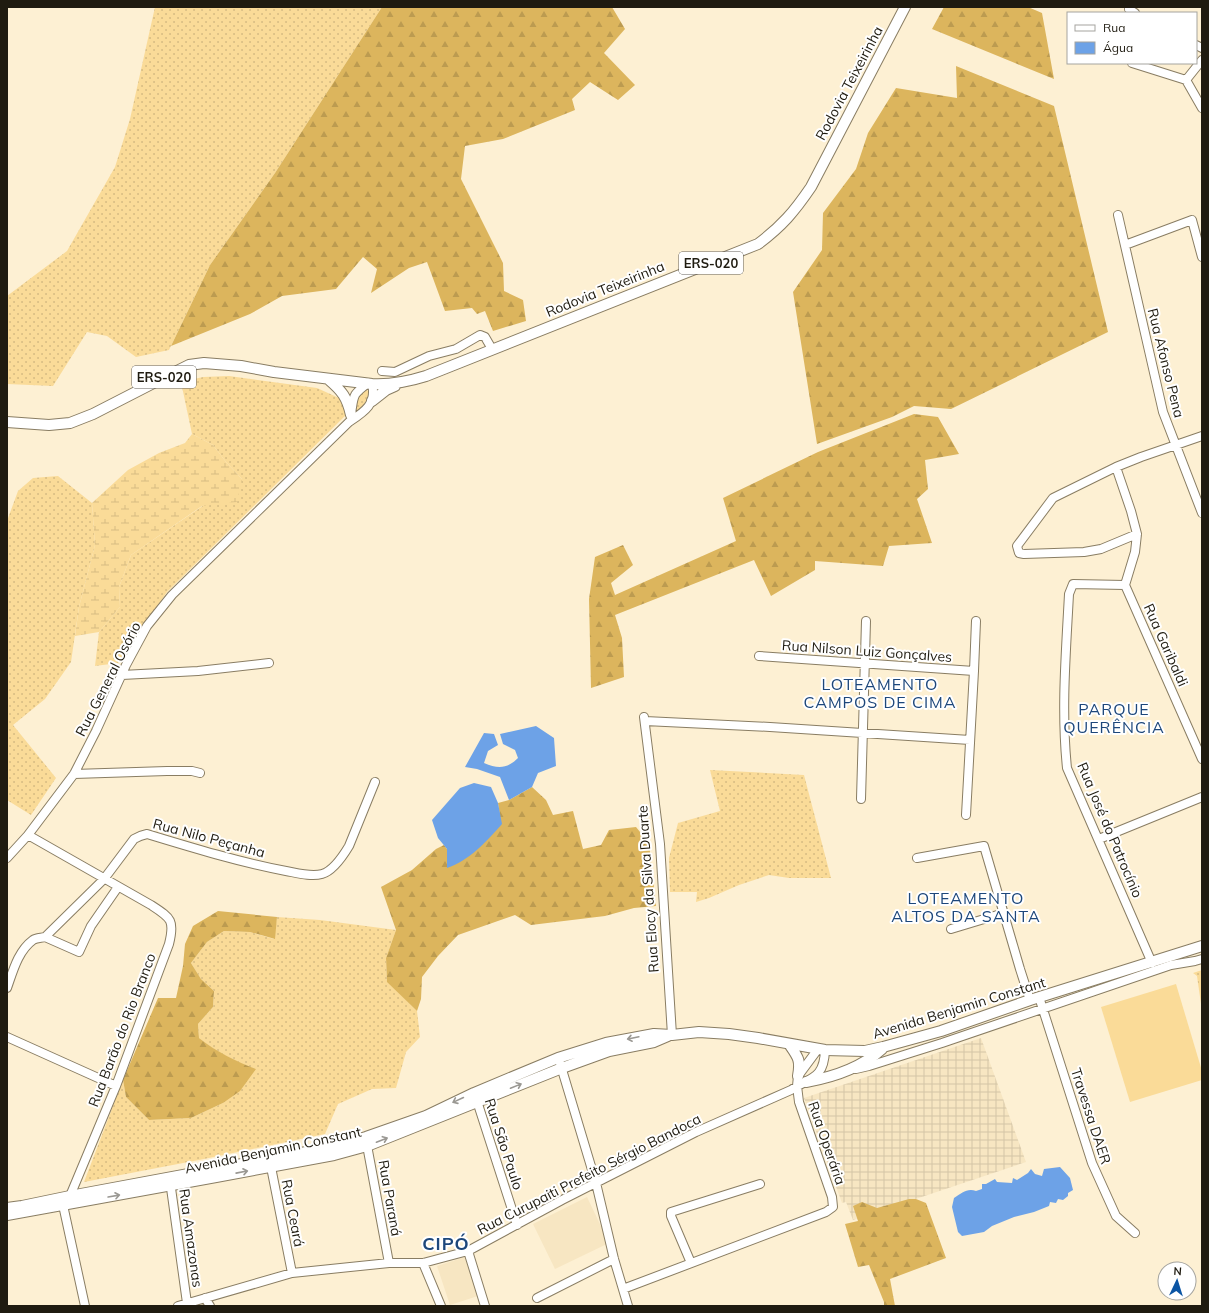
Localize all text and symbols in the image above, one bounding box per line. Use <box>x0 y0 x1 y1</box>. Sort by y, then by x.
legend <box>1067 12 1197 64</box>
text: Rua <box>1103 20 1125 35</box>
street label: Rodovia Teixeirinha <box>811 23 887 143</box>
text: Água <box>1103 40 1133 55</box>
road number: ERS-020 <box>679 252 743 274</box>
street label: Rodovia Teixeirinha <box>543 257 667 321</box>
street label: Rua Afonso Pena <box>1144 306 1188 420</box>
road number: ERS-020 <box>132 366 196 388</box>
street label: Rua Garibaldi <box>1140 601 1192 689</box>
street label: Rua General Osório <box>71 619 145 739</box>
street label: Rua Nilson Luiz Gonçalves <box>781 636 953 666</box>
district label: LOTEAMENTO CAMPOS DE CIMA <box>803 674 957 712</box>
district label: PARQUE QUERÊNCIA <box>1063 699 1165 737</box>
street label: Rua José do Patrocínio <box>1073 759 1147 901</box>
street label: Rua Elocy da Silva Duarte <box>633 805 663 973</box>
street label: Rua Nilo Peçanha <box>151 814 267 862</box>
district label: LOTEAMENTO ALTOS DA SANTA <box>891 888 1041 926</box>
street label: Rua Barão do Rio Branco <box>84 950 160 1110</box>
street label: Avenida Benjamin Constant <box>870 973 1048 1043</box>
one-way arrow <box>627 1034 640 1042</box>
street label: Travessa DAER <box>1067 1066 1115 1167</box>
one-way arrow <box>509 1082 521 1090</box>
street label: Rua São Paulo <box>481 1096 527 1192</box>
one-way arrow <box>453 1097 465 1104</box>
street label: Rua Operária <box>804 1099 850 1187</box>
street label: Rua Curupaiti Prefeito Sérgio Bandoca <box>474 1110 704 1238</box>
street label: Avenida Benjamin Constant <box>183 1122 363 1178</box>
one-way arrow <box>376 1136 388 1144</box>
street label: Rua Paraná <box>374 1159 406 1237</box>
one-way arrow <box>235 1167 248 1175</box>
street label: Rua Ceará <box>278 1178 308 1248</box>
street label: Rua Amazonas <box>175 1187 207 1289</box>
one-way arrow <box>107 1191 120 1199</box>
district label: CIPÓ <box>422 1232 470 1255</box>
north arrow <box>1157 1261 1197 1301</box>
text: N <box>1173 1264 1182 1278</box>

